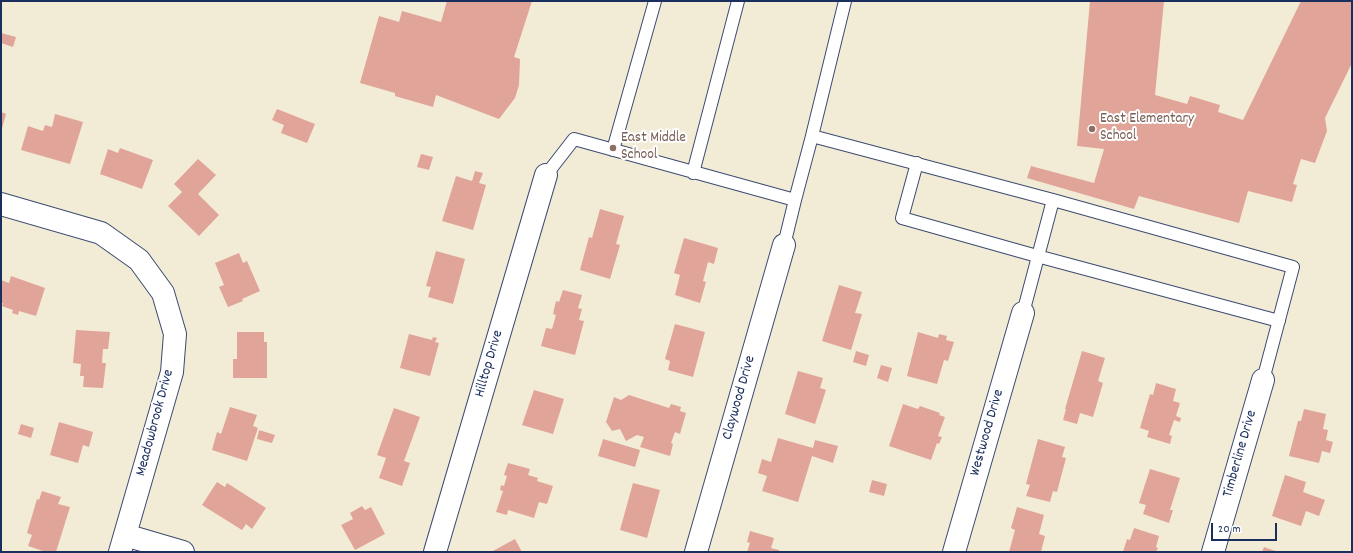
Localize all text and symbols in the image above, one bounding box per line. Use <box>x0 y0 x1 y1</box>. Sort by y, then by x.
place label: East Elementary School <box>1100 111 1194 146</box>
marker: East Elementary School <box>1087 124 1097 134</box>
place label: East Middle School <box>621 130 686 165</box>
marker: East Middle School <box>608 143 618 153</box>
street label: Hilltop Drive <box>472 328 508 400</box>
street label: Claywood Drive <box>719 354 761 442</box>
street label: Meadowbrook Drive <box>133 368 179 478</box>
street label: Westwood Drive <box>967 388 1009 478</box>
street label: Timberline Drive <box>1220 408 1262 500</box>
scale bar <box>1213 515 1279 541</box>
text: 20 m <box>1218 521 1241 538</box>

